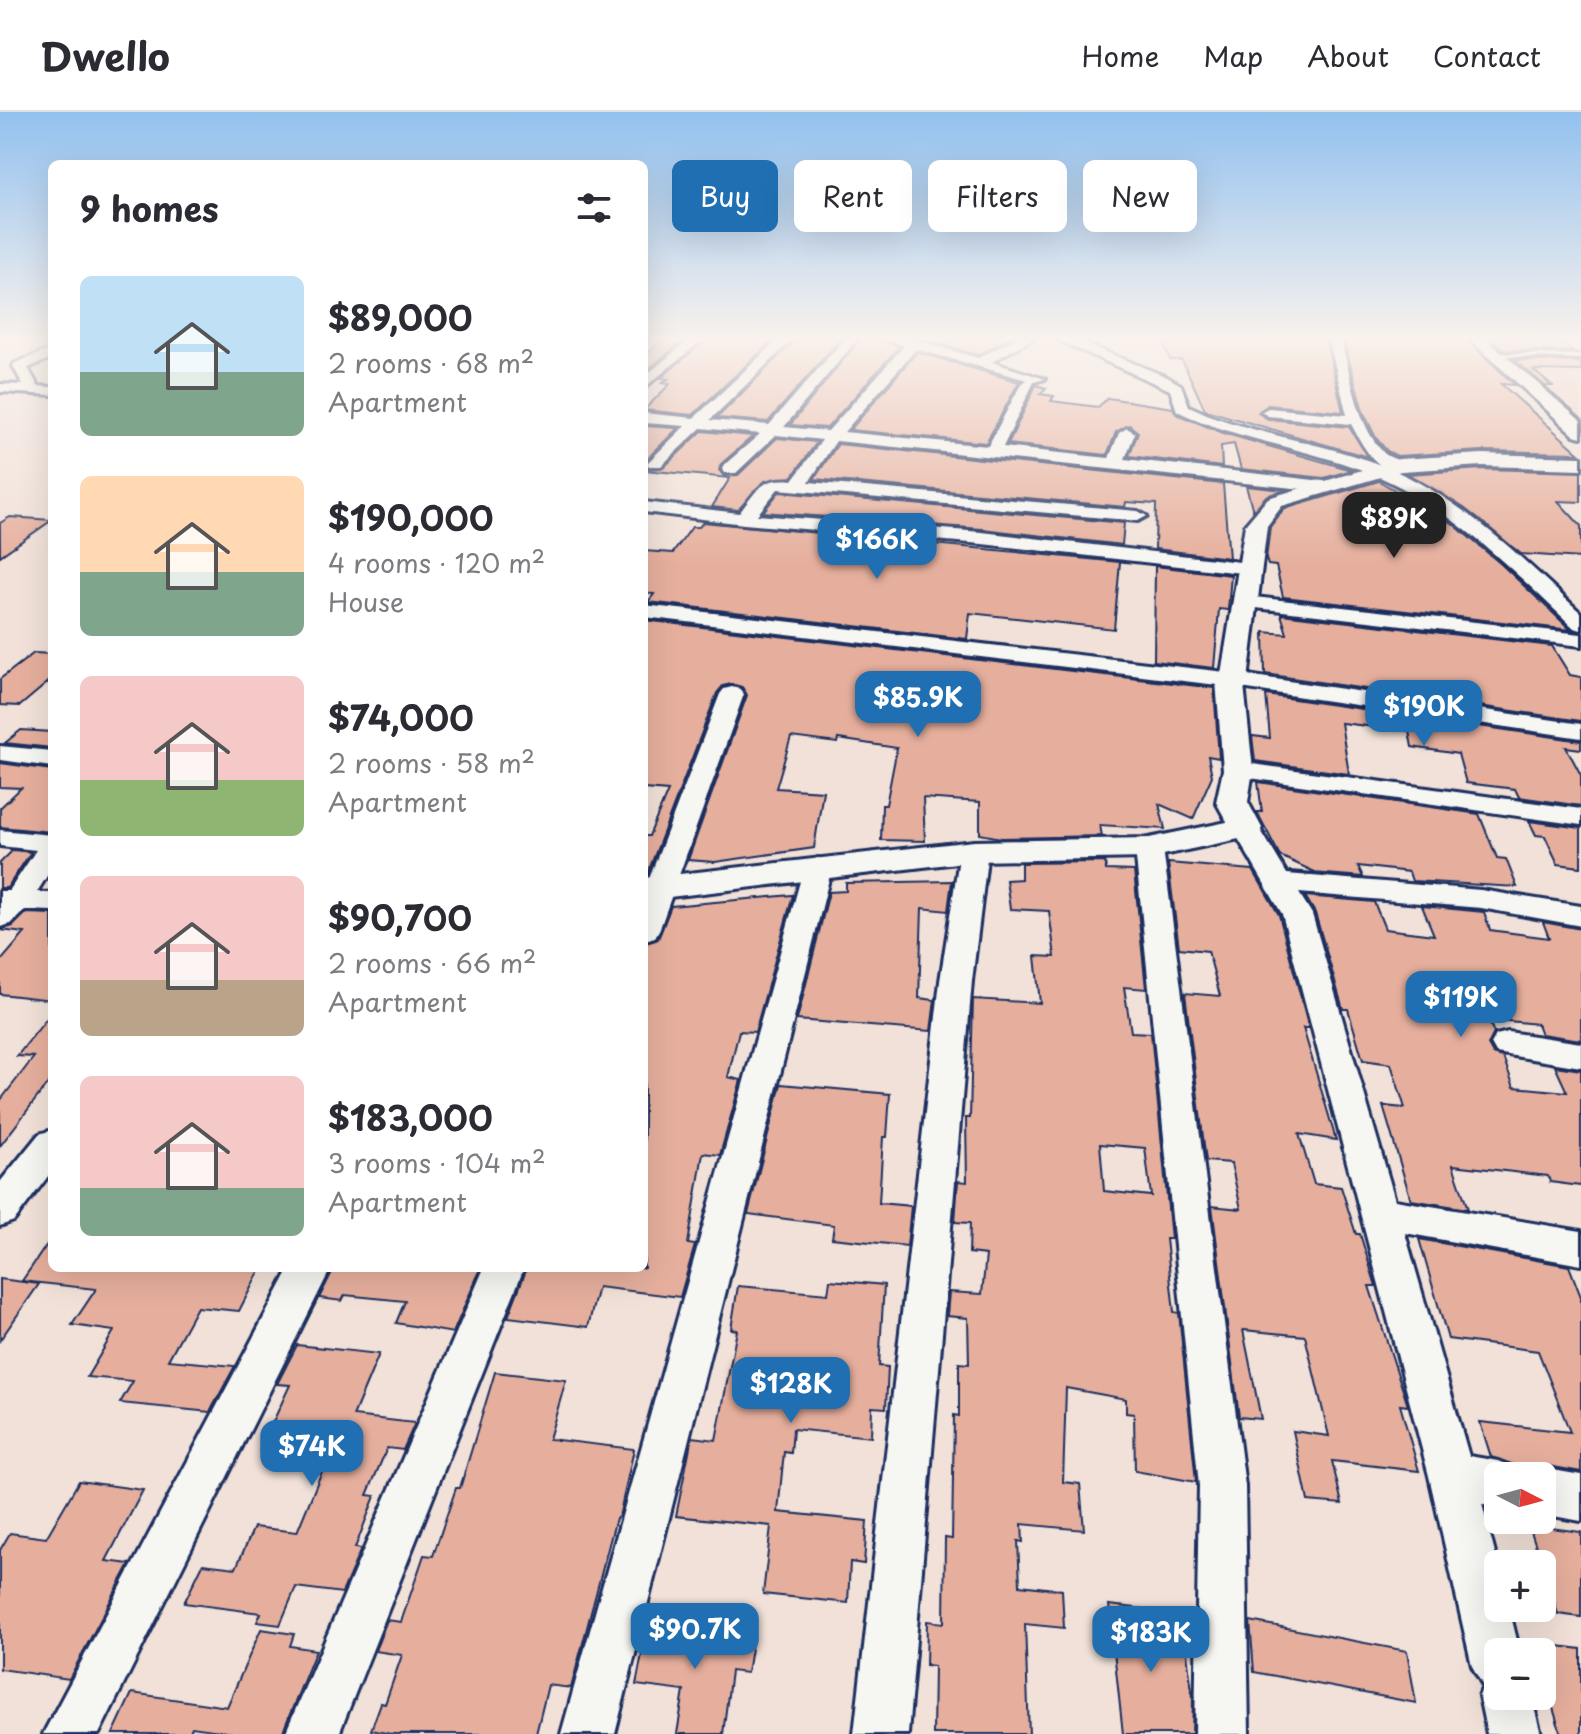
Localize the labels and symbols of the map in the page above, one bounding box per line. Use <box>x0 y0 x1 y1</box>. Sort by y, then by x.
pin: $89K <box>1347 492 1441 560</box>
pin: $166K <box>821 513 933 581</box>
pin: $85.9K <box>853 671 983 739</box>
pin: $190K <box>1368 680 1480 748</box>
pin: $119K <box>1405 971 1517 1039</box>
pin: $128K <box>735 1357 847 1425</box>
pin: $74K <box>265 1420 359 1488</box>
north arrow <box>1484 1462 1556 1534</box>
pin: $90.7K <box>630 1603 760 1671</box>
pin: $183K <box>1095 1606 1207 1674</box>

